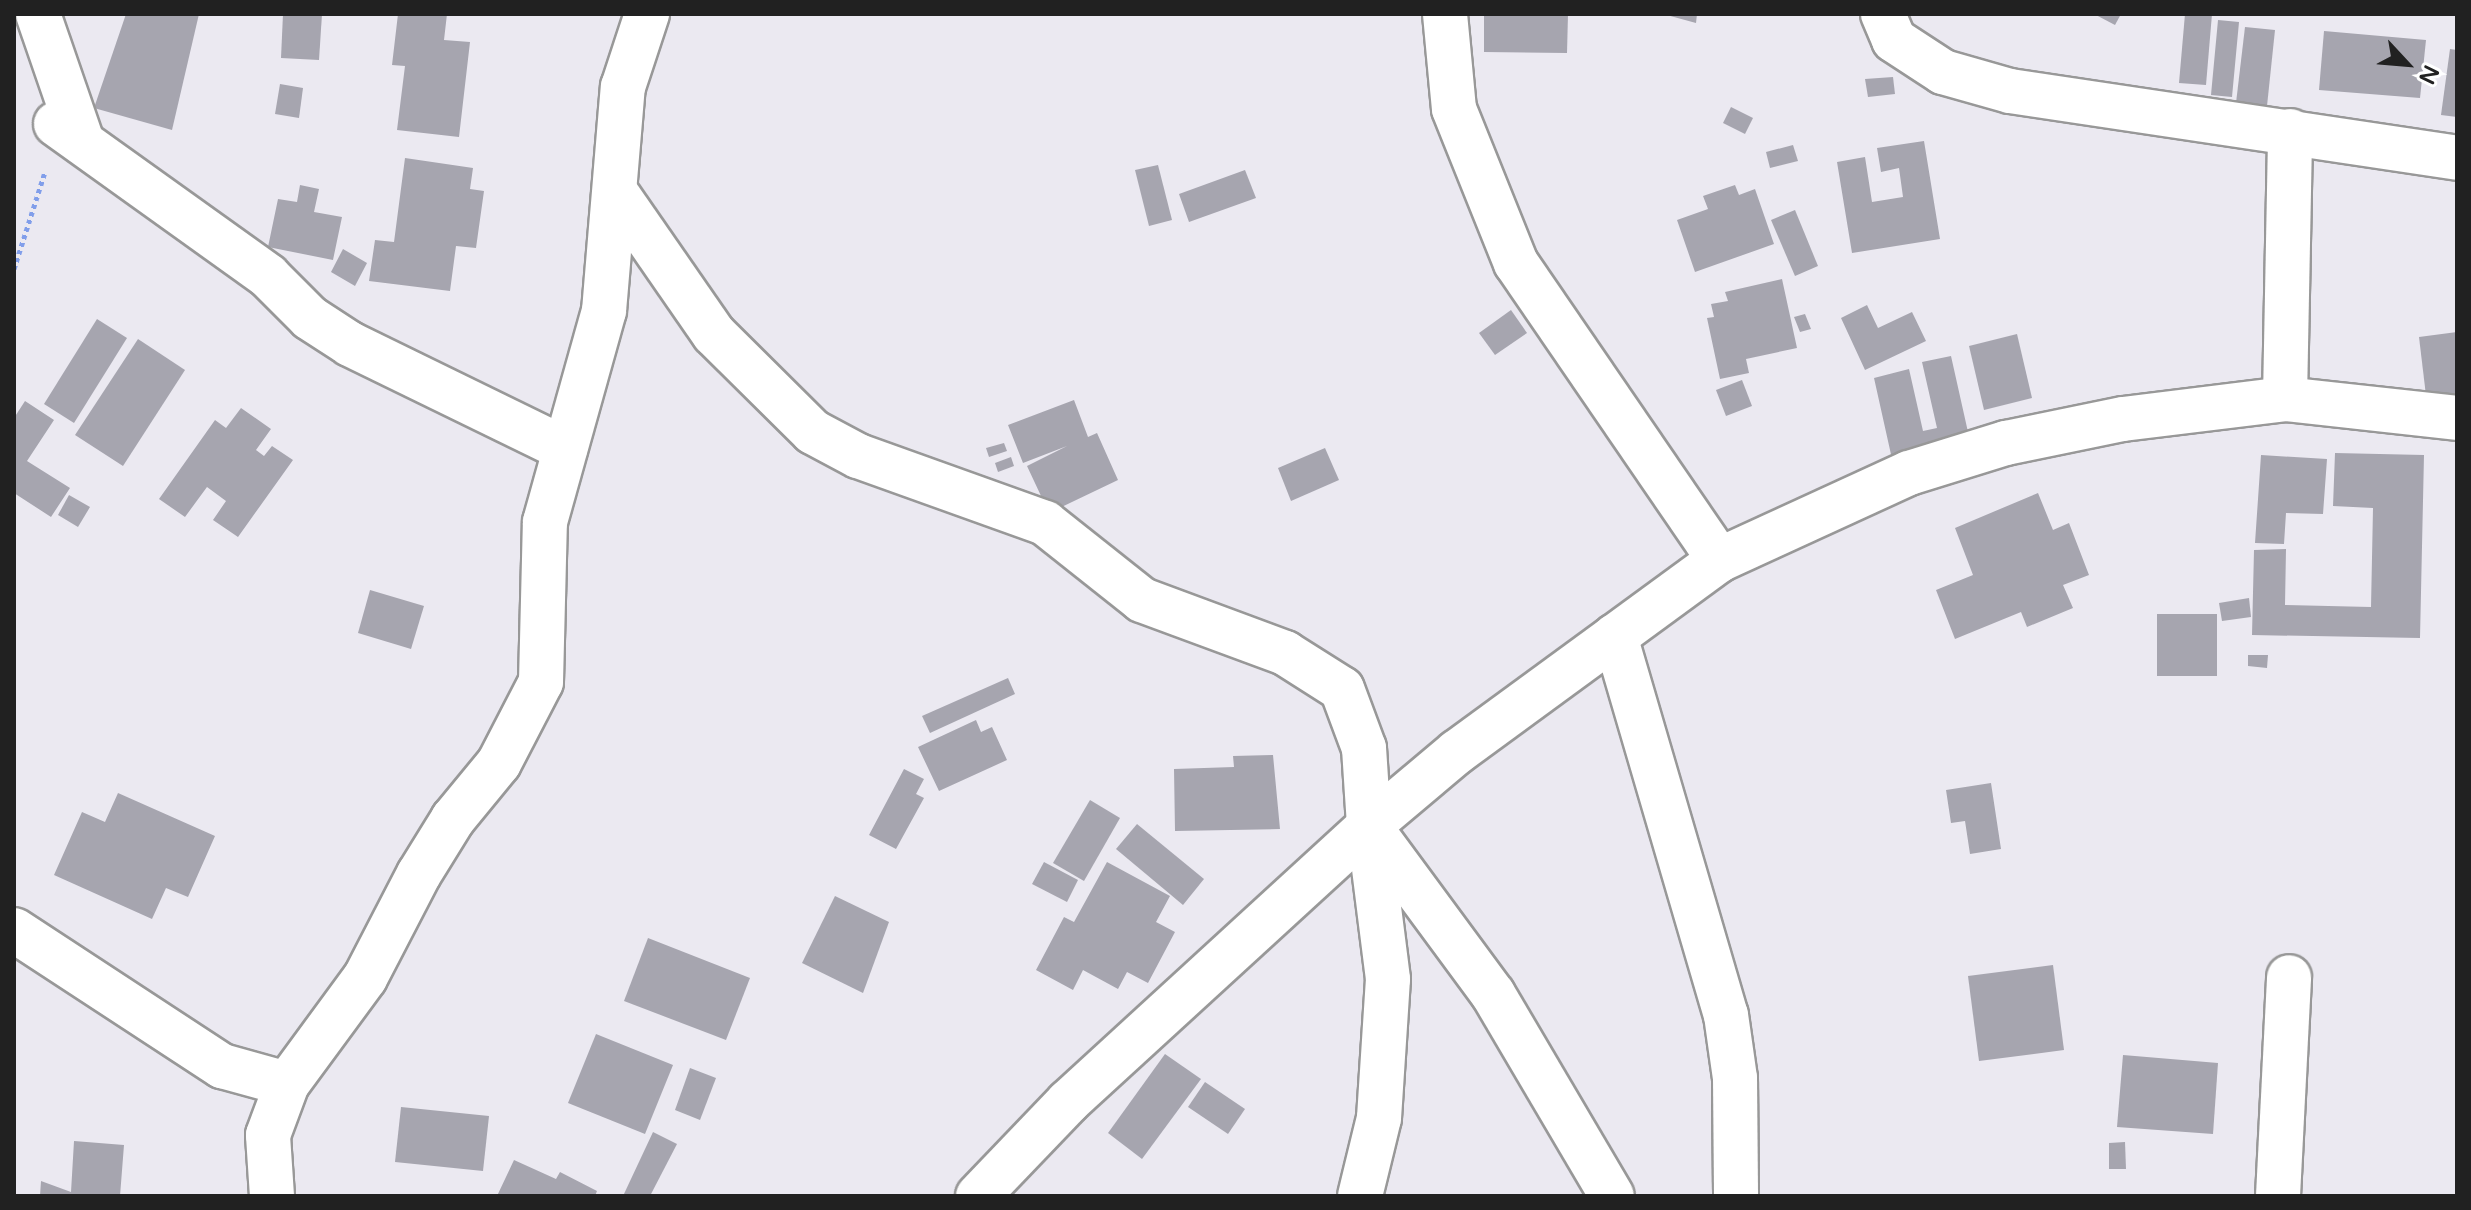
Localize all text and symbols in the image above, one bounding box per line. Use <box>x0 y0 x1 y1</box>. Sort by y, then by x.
north arrow <box>2367 24 2447 104</box>
text: N <box>2413 61 2444 88</box>

